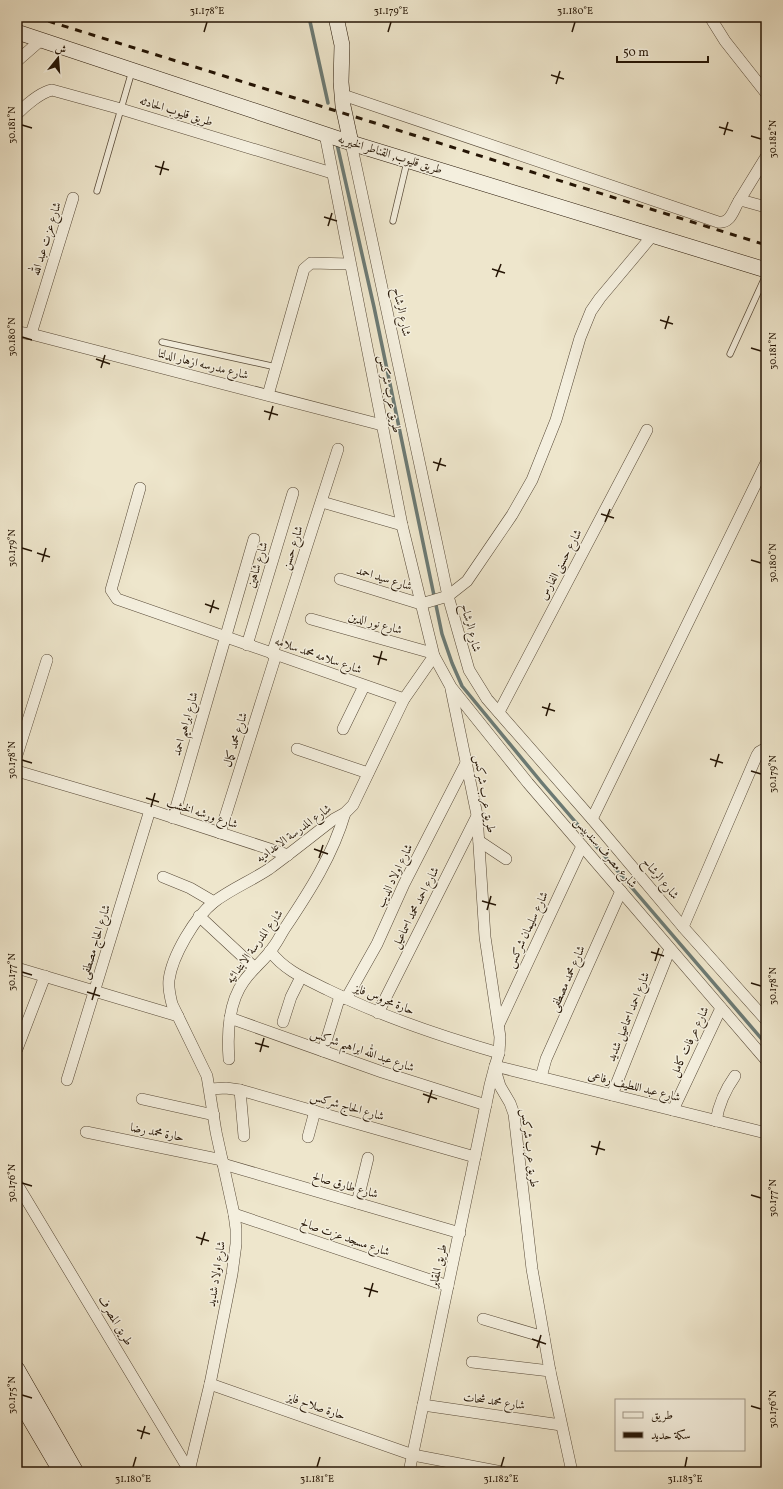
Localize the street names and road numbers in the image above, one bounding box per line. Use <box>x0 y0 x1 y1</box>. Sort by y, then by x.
street label: طريق قليوب الحادثه <box>137 93 215 131</box>
street label: طريق قليوب, القناطر الخيريه <box>336 132 444 179</box>
street label: شارع عزت عبد الله <box>25 199 68 278</box>
street label: شارع الرشاح <box>386 286 414 338</box>
street label: شارع مدرسه ازهار الدلتا <box>156 346 250 386</box>
street label: طريق عرب شركس <box>374 354 404 435</box>
street label: شارع حسن <box>278 524 310 573</box>
street label: شارع حسنى الفارس <box>536 527 588 604</box>
street label: شارع شاهين <box>243 540 275 591</box>
street label: شارع سيد احمد <box>353 563 414 597</box>
street label: شارع الرشاح <box>454 602 484 655</box>
street label: شارع نور الدين <box>346 609 404 641</box>
street label: شارع سلامه محمد سلامه <box>272 634 364 680</box>
street label: شارع ابراهيم احمد <box>169 690 206 759</box>
street label: شارع محمد كمال <box>220 710 254 770</box>
street label: طريق عرب شركس <box>469 754 499 835</box>
street label: شارع ورشه الخشب <box>164 795 240 835</box>
street label: شارع المدرسة الاعداديه <box>253 801 336 868</box>
street label: شارع مصرف سندبيس <box>568 814 640 893</box>
street label: شارع اولاد الديب <box>373 841 419 911</box>
street label: شارع الرشاح <box>636 855 682 904</box>
street label: شارع احمد محمد اسماعيل <box>389 864 445 952</box>
street label: شارع سليمان شركس <box>503 889 555 972</box>
street label: شارع الحاج مصطفى <box>77 903 117 982</box>
street label: شارع المدرسة الابتدائيه <box>223 907 289 988</box>
street label: شارع محمد مصطفى <box>546 943 592 1015</box>
street label: شارع احمد اسماعيل شديد <box>604 970 656 1065</box>
street label: حارة محروس فايز <box>349 980 417 1019</box>
street label: شارع عرفات كامل <box>667 1004 715 1081</box>
street label: شارع عبد الله ابراهيم شركس <box>307 1023 417 1079</box>
street label: شارع عبد اللطيف رفاعى <box>585 1068 682 1108</box>
street label: شارع الحاج شركس <box>308 1089 386 1127</box>
street label: طريق عرب شركس <box>516 1108 542 1188</box>
street label: حارة محمد رضا <box>129 1120 185 1146</box>
street label: شارع طارق صالح <box>310 1169 380 1205</box>
street label: شارع مسجد عزت صالح <box>298 1215 392 1263</box>
street label: شارع اولاد شديد <box>204 1240 232 1308</box>
street label: طريق المقابر <box>426 1242 452 1291</box>
street label: طريق المصرف <box>94 1293 136 1349</box>
street label: حارة صلاح فايز <box>282 1389 347 1426</box>
street label: شارع محمد شحات <box>462 1390 526 1416</box>

